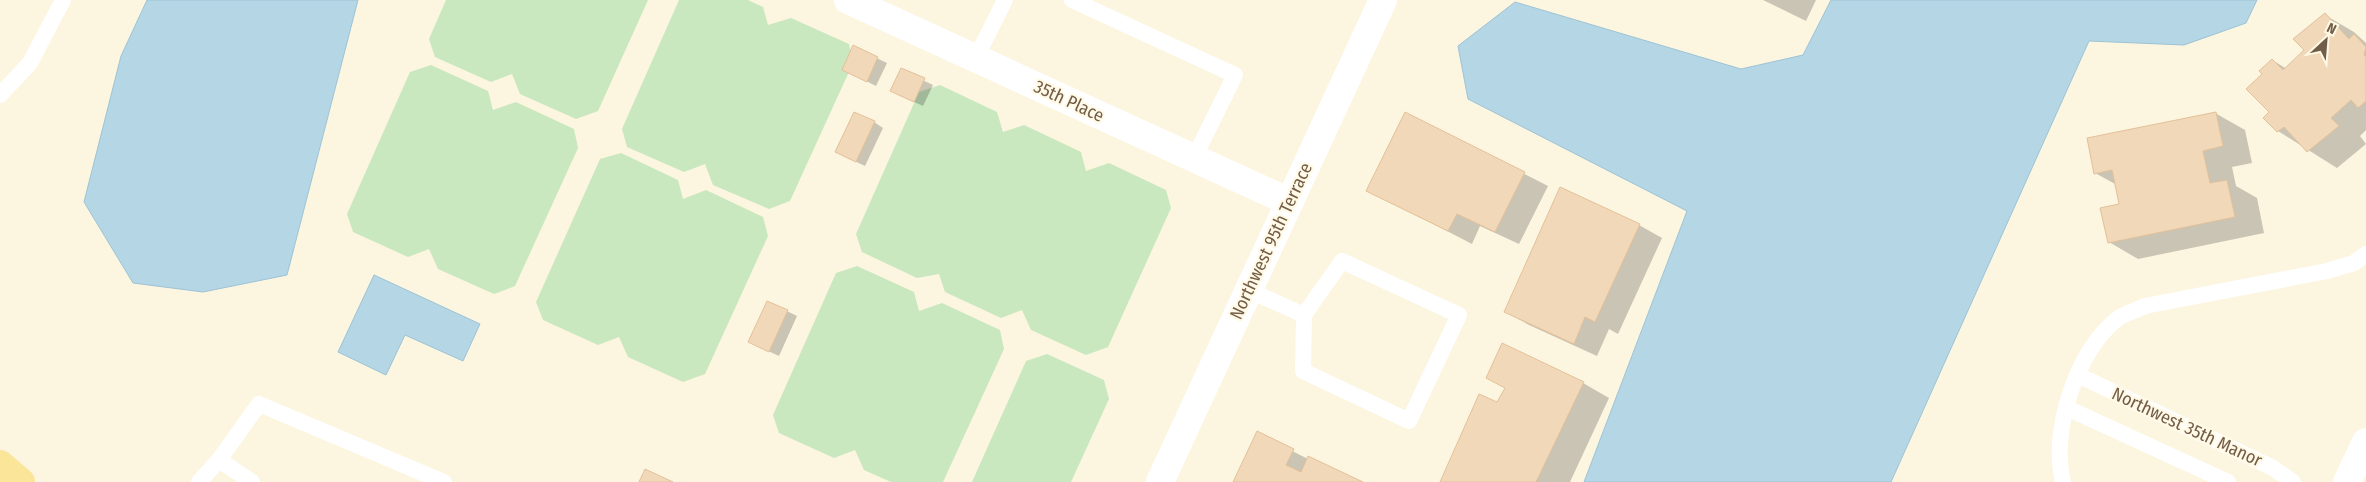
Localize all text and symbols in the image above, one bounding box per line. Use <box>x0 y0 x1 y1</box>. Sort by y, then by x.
north arrow <box>2301 15 2351 65</box>
text: N <box>2324 19 2339 38</box>
street label: 35th Place <box>1030 75 1108 127</box>
street label: Northwest 95th Terrace <box>1225 159 1317 323</box>
street label: Northwest 35th Manor <box>2108 383 2266 472</box>

